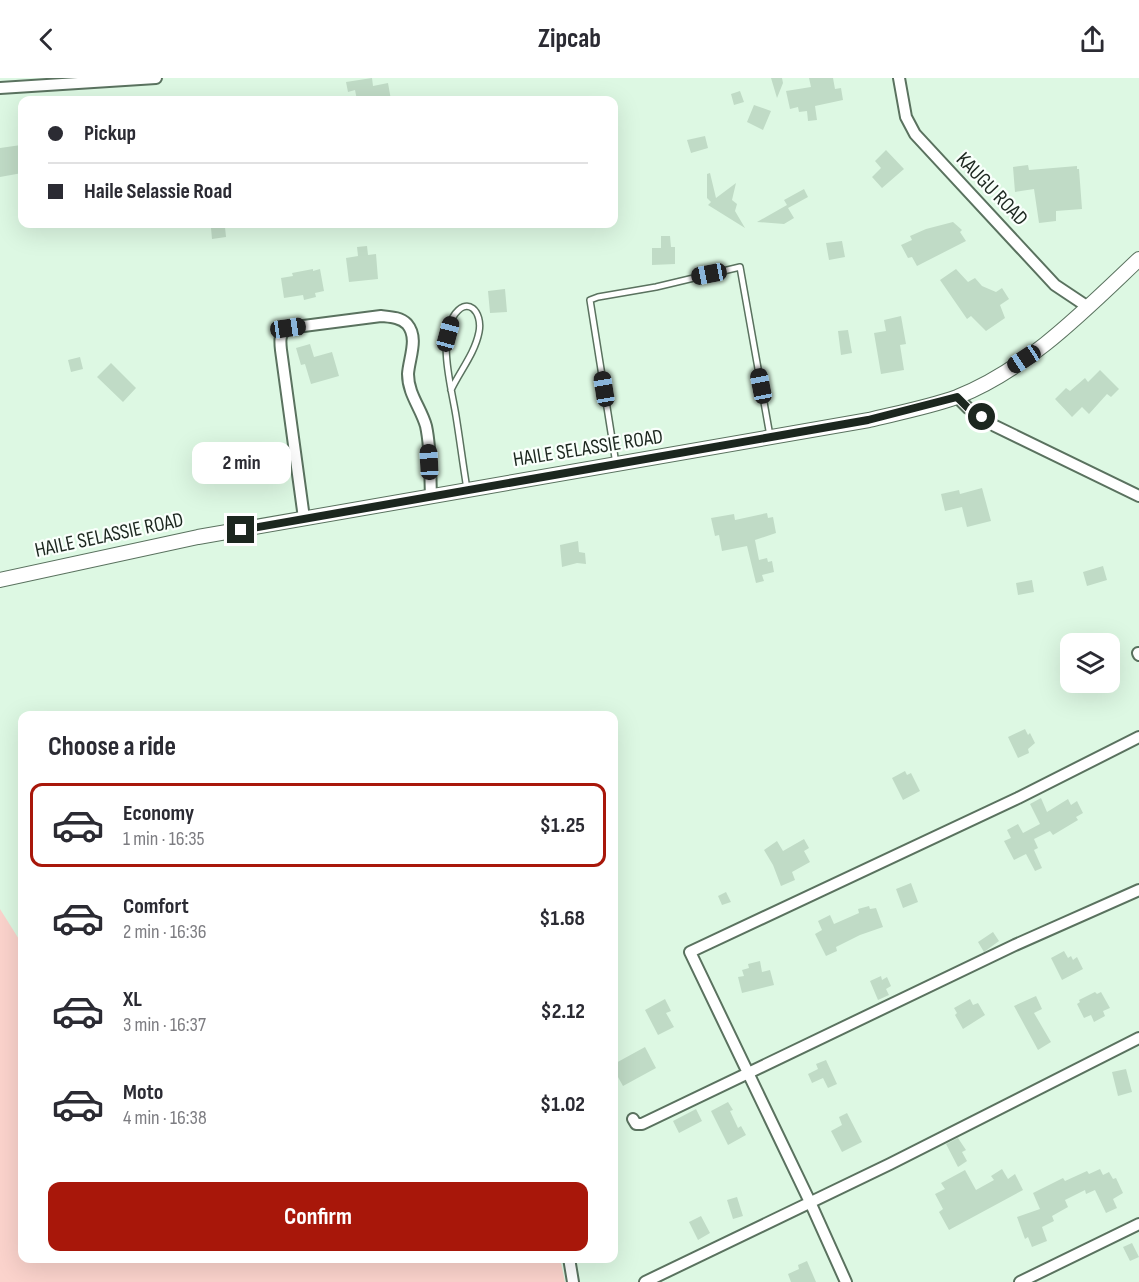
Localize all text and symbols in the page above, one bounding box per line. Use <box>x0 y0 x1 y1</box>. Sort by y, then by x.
icon: back <box>30 23 63 56</box>
text: Zipcab <box>538 23 601 55</box>
icon: share <box>1076 23 1109 56</box>
text: Pickup <box>84 120 136 147</box>
street label: KAUGU ROAD <box>951 147 1033 231</box>
text: Haile Selassie Road <box>84 178 232 205</box>
car <box>690 262 728 286</box>
car <box>435 314 461 354</box>
car <box>269 317 307 339</box>
car <box>1004 342 1044 376</box>
car <box>749 367 773 405</box>
car <box>592 370 616 408</box>
route start <box>968 403 995 430</box>
street label: HAILE SELASSIE ROAD <box>511 424 665 472</box>
callout: 2 min <box>192 443 290 485</box>
car <box>419 444 439 480</box>
text: 2 min <box>222 451 261 475</box>
street label: HAILE SELASSIE ROAD <box>32 507 186 563</box>
route end <box>227 516 254 543</box>
map controls <box>1060 633 1120 693</box>
button: layers <box>1060 633 1120 693</box>
text: Choose a ride <box>48 731 176 763</box>
icon: car <box>51 798 105 852</box>
text: Economy <box>123 800 194 827</box>
text: $1.25 <box>540 812 585 839</box>
text: 1 min · 16:35 <box>123 827 205 851</box>
icon: car <box>51 891 105 945</box>
text: Comfort <box>123 893 189 920</box>
text: $1.68 <box>539 905 585 932</box>
text: 2 min · 16:36 <box>123 920 207 944</box>
icon: car <box>51 984 105 1038</box>
text: XL <box>123 986 142 1013</box>
text: $2.12 <box>540 998 585 1025</box>
text: 3 min · 16:37 <box>123 1013 206 1037</box>
icon: car <box>51 1077 105 1131</box>
text: Moto <box>123 1079 163 1106</box>
text: $1.02 <box>540 1091 585 1118</box>
text: 4 min · 16:38 <box>123 1106 207 1130</box>
button: Confirm <box>48 1182 588 1251</box>

